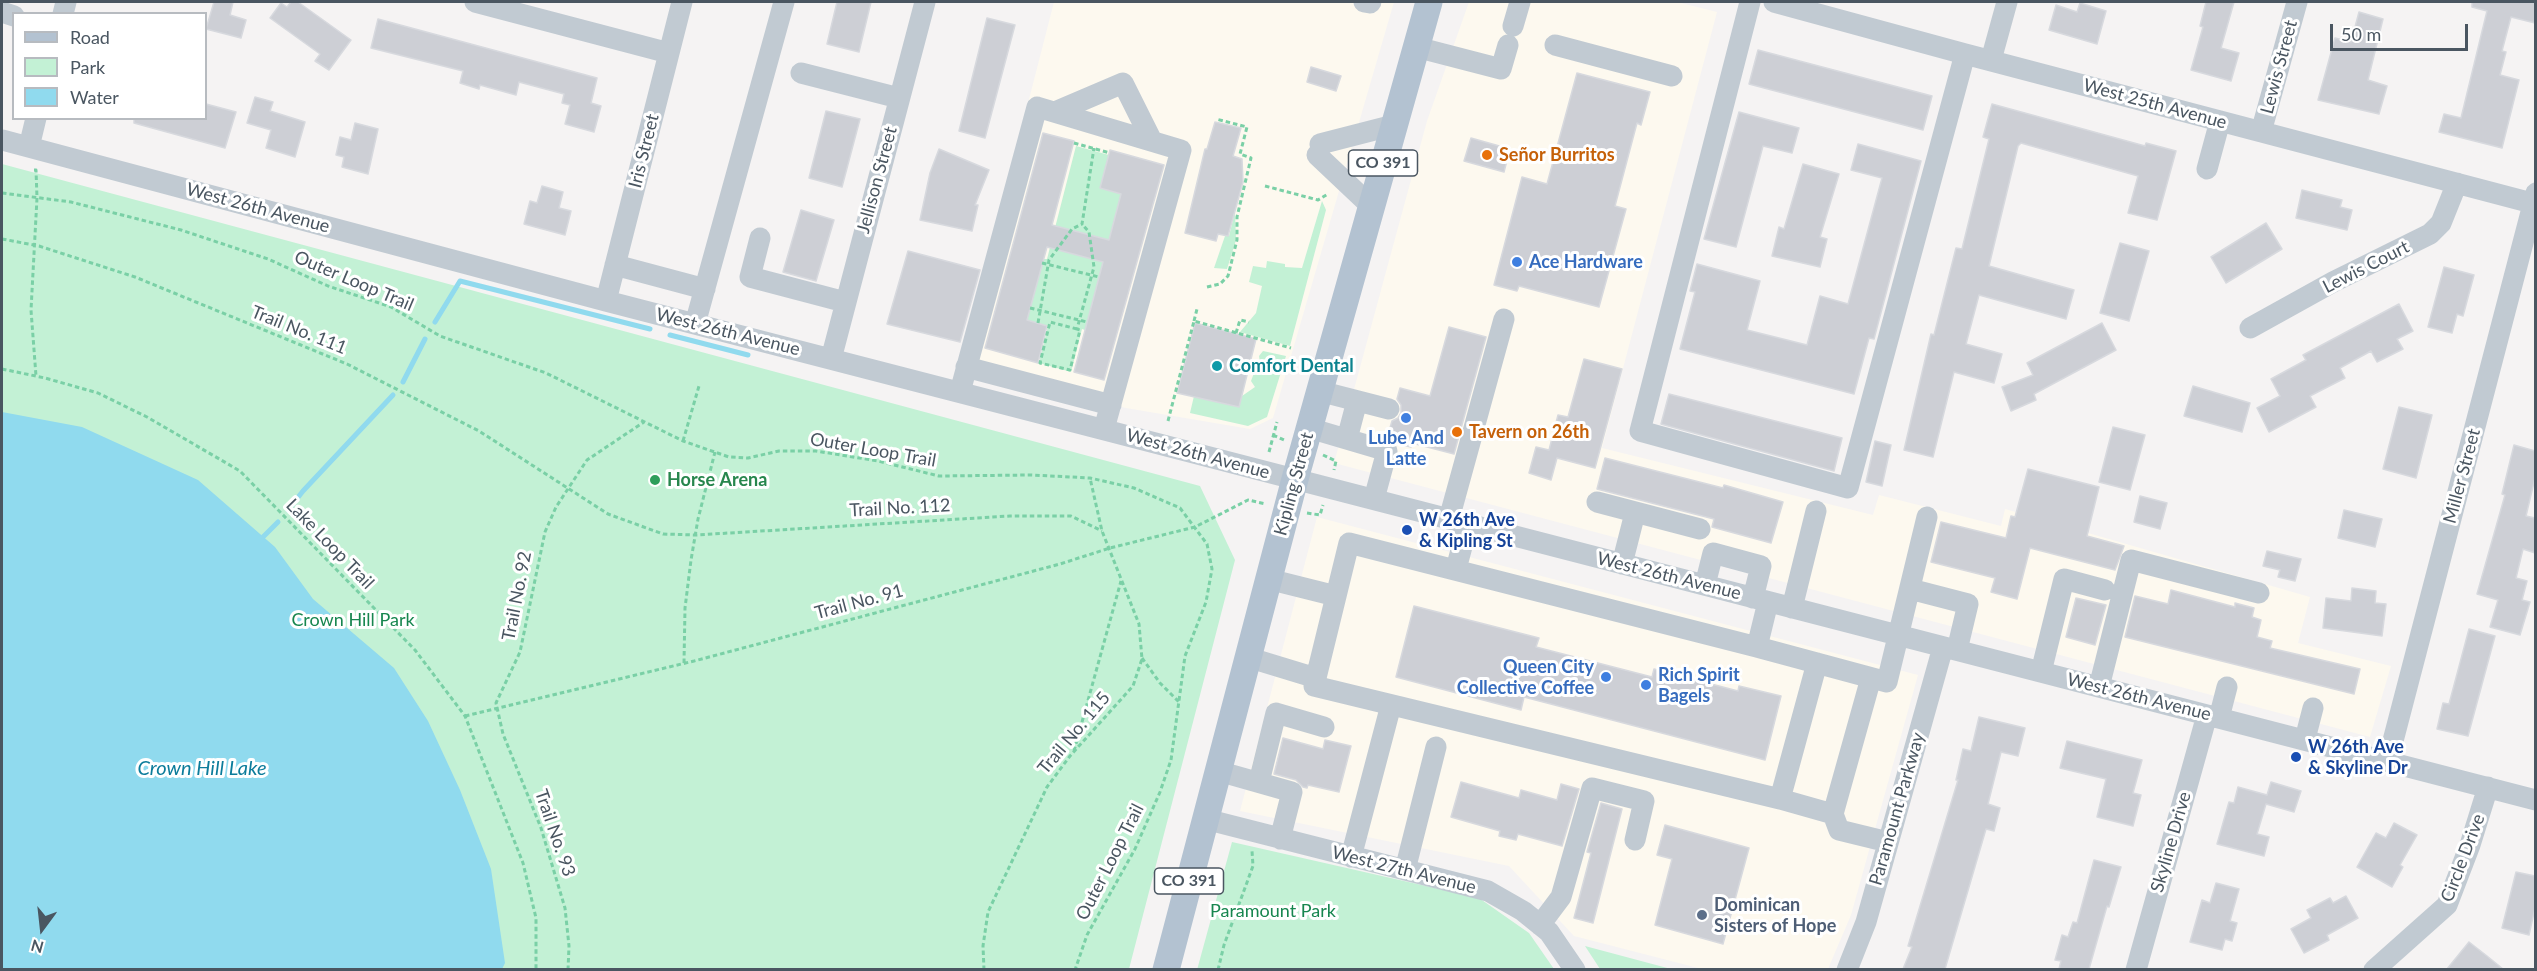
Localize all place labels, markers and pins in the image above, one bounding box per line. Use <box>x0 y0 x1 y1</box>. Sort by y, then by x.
place label: Señor Burritos <box>1499 144 1615 166</box>
marker: Señor Burritos <box>1480 148 1494 162</box>
place label: Ace Hardware <box>1529 251 1643 273</box>
marker: Ace Hardware <box>1510 255 1524 269</box>
place label: Comfort Dental <box>1229 355 1354 377</box>
marker: Comfort Dental <box>1210 359 1224 373</box>
marker: Lube And Latte <box>1399 411 1413 425</box>
place label: Tavern on 26th <box>1469 421 1589 443</box>
marker: Tavern on 26th <box>1450 425 1464 439</box>
place label: Lube And Latte <box>1368 427 1444 470</box>
place label: Horse Arena <box>667 469 767 491</box>
marker: Horse Arena <box>648 473 662 487</box>
place label: W 26th Ave & Kipling St <box>1419 509 1515 552</box>
marker: W 26th Ave & Kipling St <box>1400 523 1414 537</box>
place label: Queen City Collective Coffee <box>1457 656 1594 698</box>
place label: Rich Spirit Bagels <box>1658 664 1740 706</box>
marker: Queen City Collective Coffee <box>1599 670 1613 684</box>
marker: Rich Spirit Bagels <box>1639 678 1653 692</box>
place label: W 26th Ave & Skyline Dr <box>2308 736 2408 778</box>
marker: W 26th Ave & Skyline Dr <box>2289 750 2303 764</box>
place label: Dominican Sisters of Hope <box>1714 894 1836 936</box>
marker: Dominican Sisters of Hope <box>1695 908 1709 922</box>

